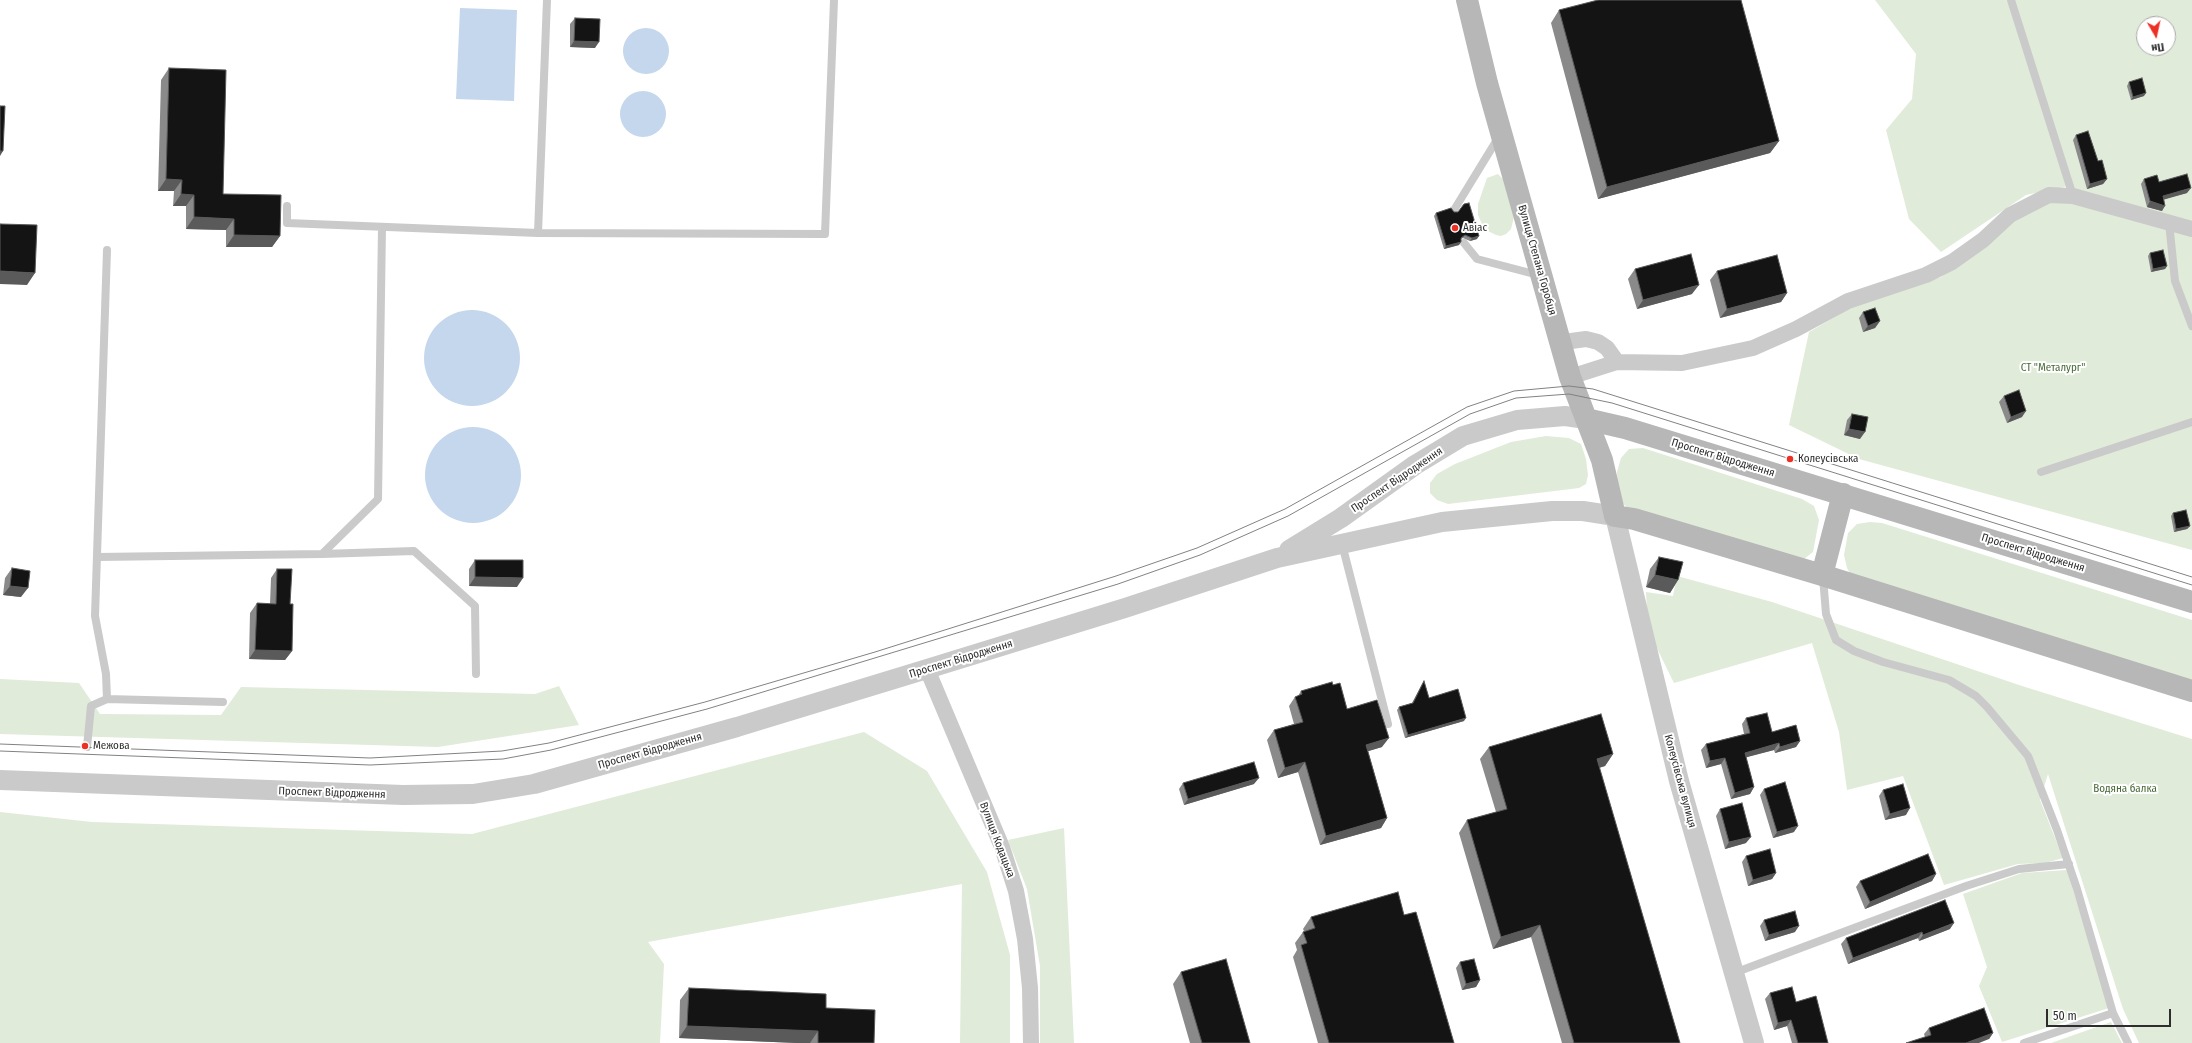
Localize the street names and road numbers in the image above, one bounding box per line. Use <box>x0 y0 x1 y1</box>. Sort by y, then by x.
street label: Вулиця Степана Горобця <box>1515 203 1559 317</box>
street label: Проспект Відродження <box>1670 436 1776 480</box>
street label: Проспект Відродження <box>1349 444 1445 516</box>
street label: Проспект Відродження <box>1980 531 2086 575</box>
street label: Проспект Відродження <box>908 637 1014 681</box>
street label: Проспект Відродження <box>597 730 703 772</box>
street label: Колеусівська вулиця <box>1661 733 1699 829</box>
street label: Проспект Відродження <box>278 785 386 801</box>
street label: Вулиця Кодацька <box>977 800 1017 880</box>

